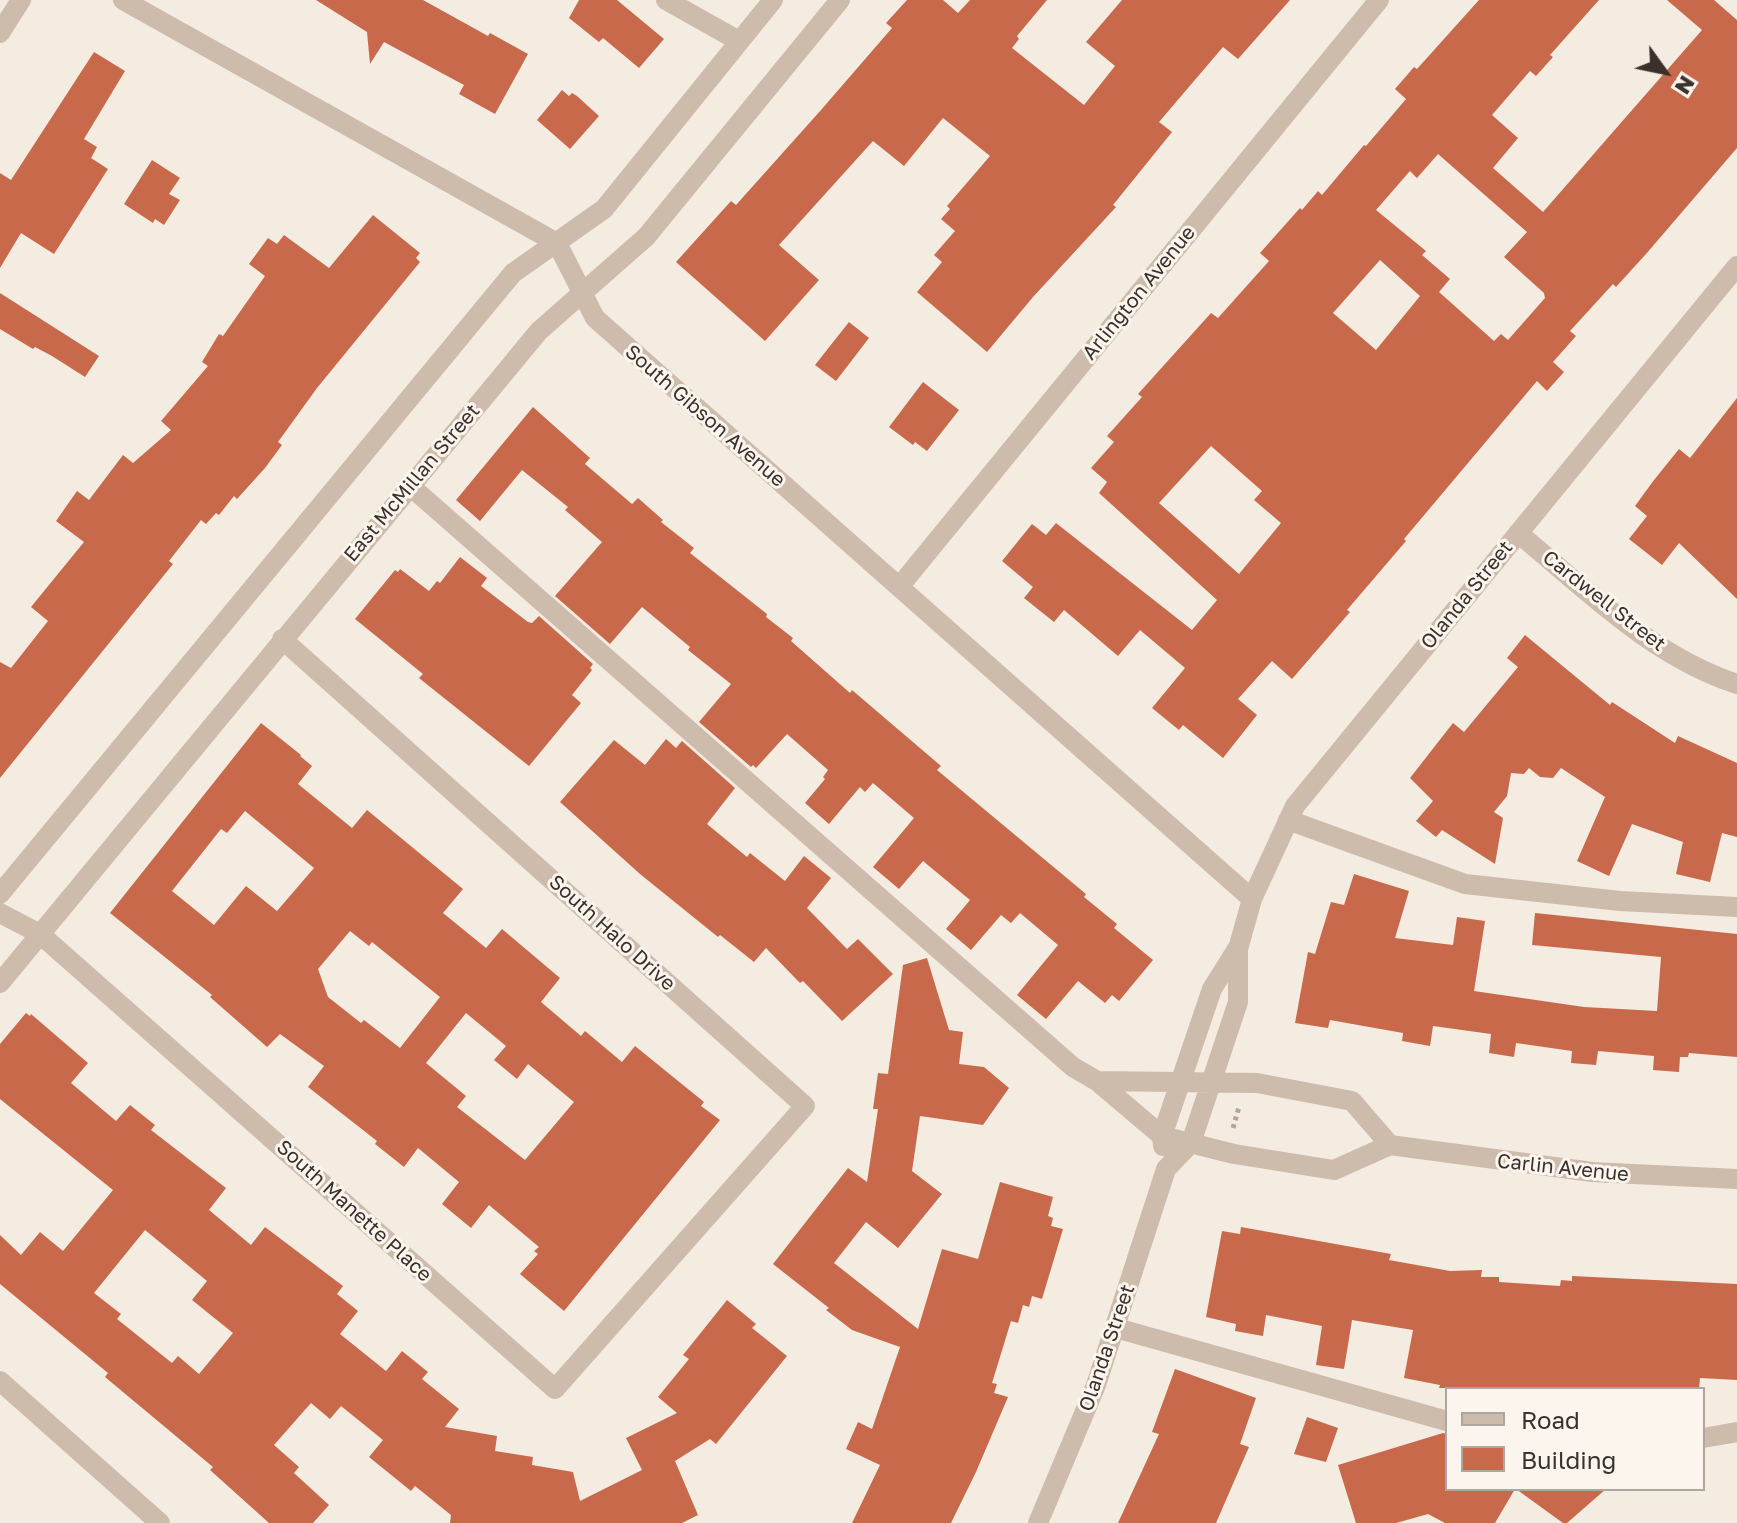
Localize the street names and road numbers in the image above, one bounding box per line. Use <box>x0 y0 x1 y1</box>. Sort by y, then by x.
street label: Arlington Avenue <box>1078 221 1200 365</box>
street label: South Gibson Avenue <box>620 340 790 492</box>
street label: East McMillan Street <box>339 399 485 567</box>
street label: Olanda Street <box>1416 536 1518 654</box>
street label: Cardwell Street <box>1538 546 1670 656</box>
street label: South Halo Drive <box>544 870 680 996</box>
street label: South Manette Place <box>272 1135 436 1287</box>
street label: Carlin Avenue <box>1496 1149 1630 1187</box>
street label: Olanda Street <box>1074 1281 1140 1415</box>

